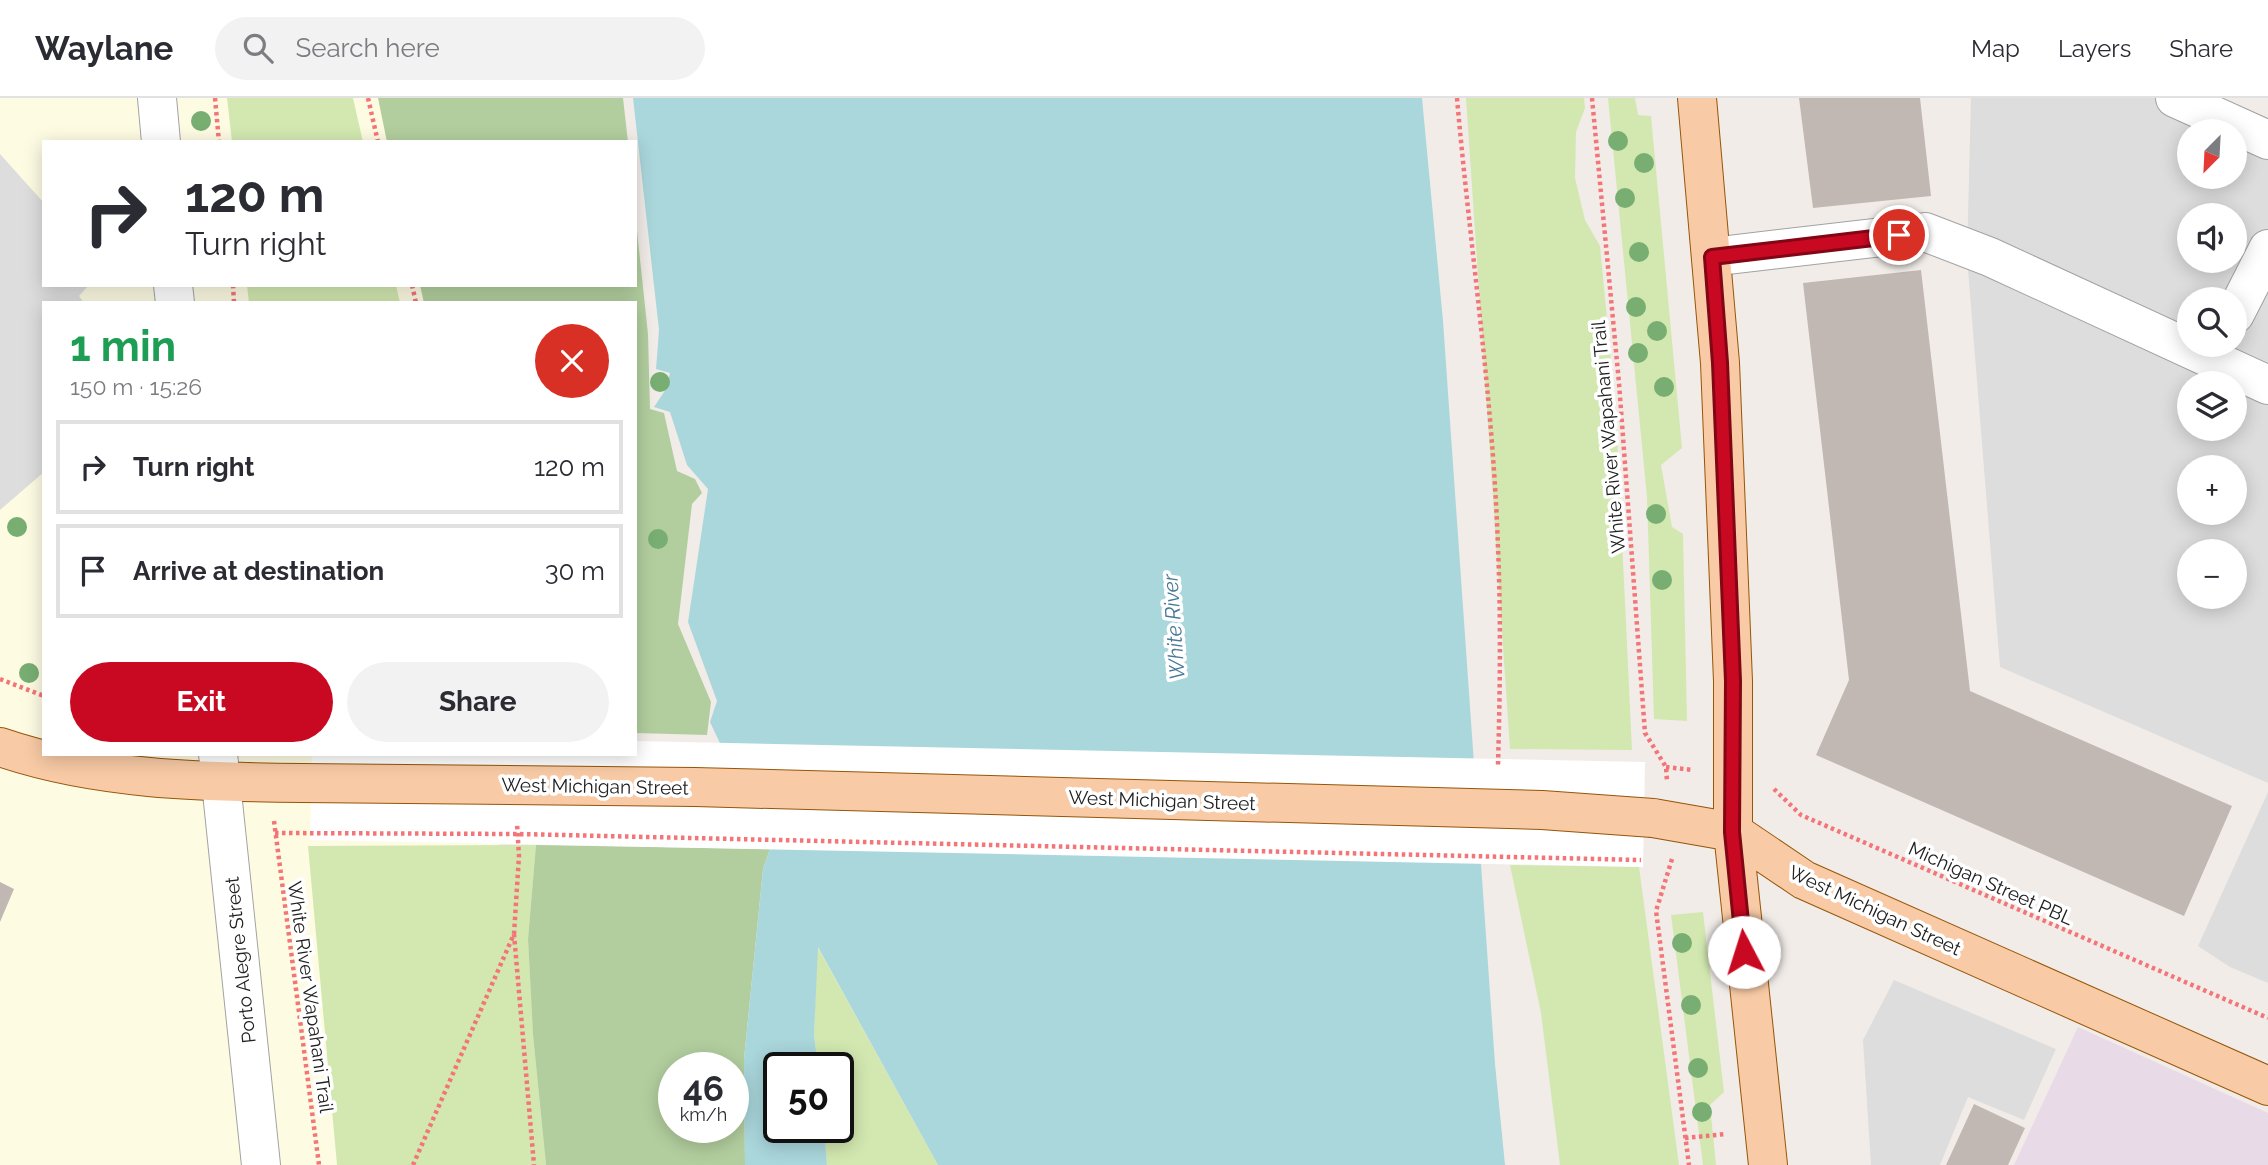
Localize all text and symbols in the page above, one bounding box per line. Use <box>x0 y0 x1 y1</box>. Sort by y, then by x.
search box <box>215 17 705 80</box>
text: Waylane <box>35 29 173 68</box>
icon: search <box>239 29 277 67</box>
text: Search here <box>295 33 440 63</box>
text: Map <box>1971 34 2020 63</box>
text: Layers <box>2058 34 2131 63</box>
text: Share <box>2169 34 2233 63</box>
north arrow <box>2177 119 2247 189</box>
map controls <box>2177 119 2247 609</box>
text: 120 m <box>185 166 324 223</box>
icon: right <box>70 168 161 259</box>
button: sound <box>2177 203 2247 273</box>
pin <box>1869 205 1929 265</box>
icon: arrive <box>1880 216 1918 254</box>
text: Turn right <box>185 225 326 262</box>
button: search <box>2177 287 2247 357</box>
street label: White River Wapahani Trail <box>1587 319 1629 554</box>
text: 1 min <box>70 322 176 371</box>
button: close <box>535 324 609 398</box>
button: layers <box>2177 371 2247 441</box>
text: 150 m · 15:26 <box>70 373 202 400</box>
icon: right <box>74 448 112 486</box>
text: Turn right <box>133 452 254 482</box>
text: 120 m <box>534 452 605 482</box>
button: + <box>2177 455 2247 525</box>
button: − <box>2177 539 2247 609</box>
icon: arrive <box>74 552 112 590</box>
text: Arrive at destination <box>133 556 384 586</box>
text: 30 m <box>545 556 605 586</box>
water label: White River <box>1157 572 1190 681</box>
button: Exit <box>70 662 333 742</box>
button: Share <box>347 662 609 742</box>
street label: West Michigan Street <box>501 773 689 799</box>
street label: West Michigan Street <box>1068 786 1257 814</box>
street label: Michigan Street PBL <box>1905 837 2077 929</box>
street label: West Michigan Street <box>1785 860 1965 960</box>
street label: Porto Alegre Street <box>220 875 260 1044</box>
street label: White River Wapahani Trail <box>284 880 338 1115</box>
position arrow <box>1707 915 1781 989</box>
speed limit sign: 50 <box>763 1052 854 1143</box>
text: 46 <box>683 1068 724 1109</box>
text: km/h <box>680 1104 727 1125</box>

